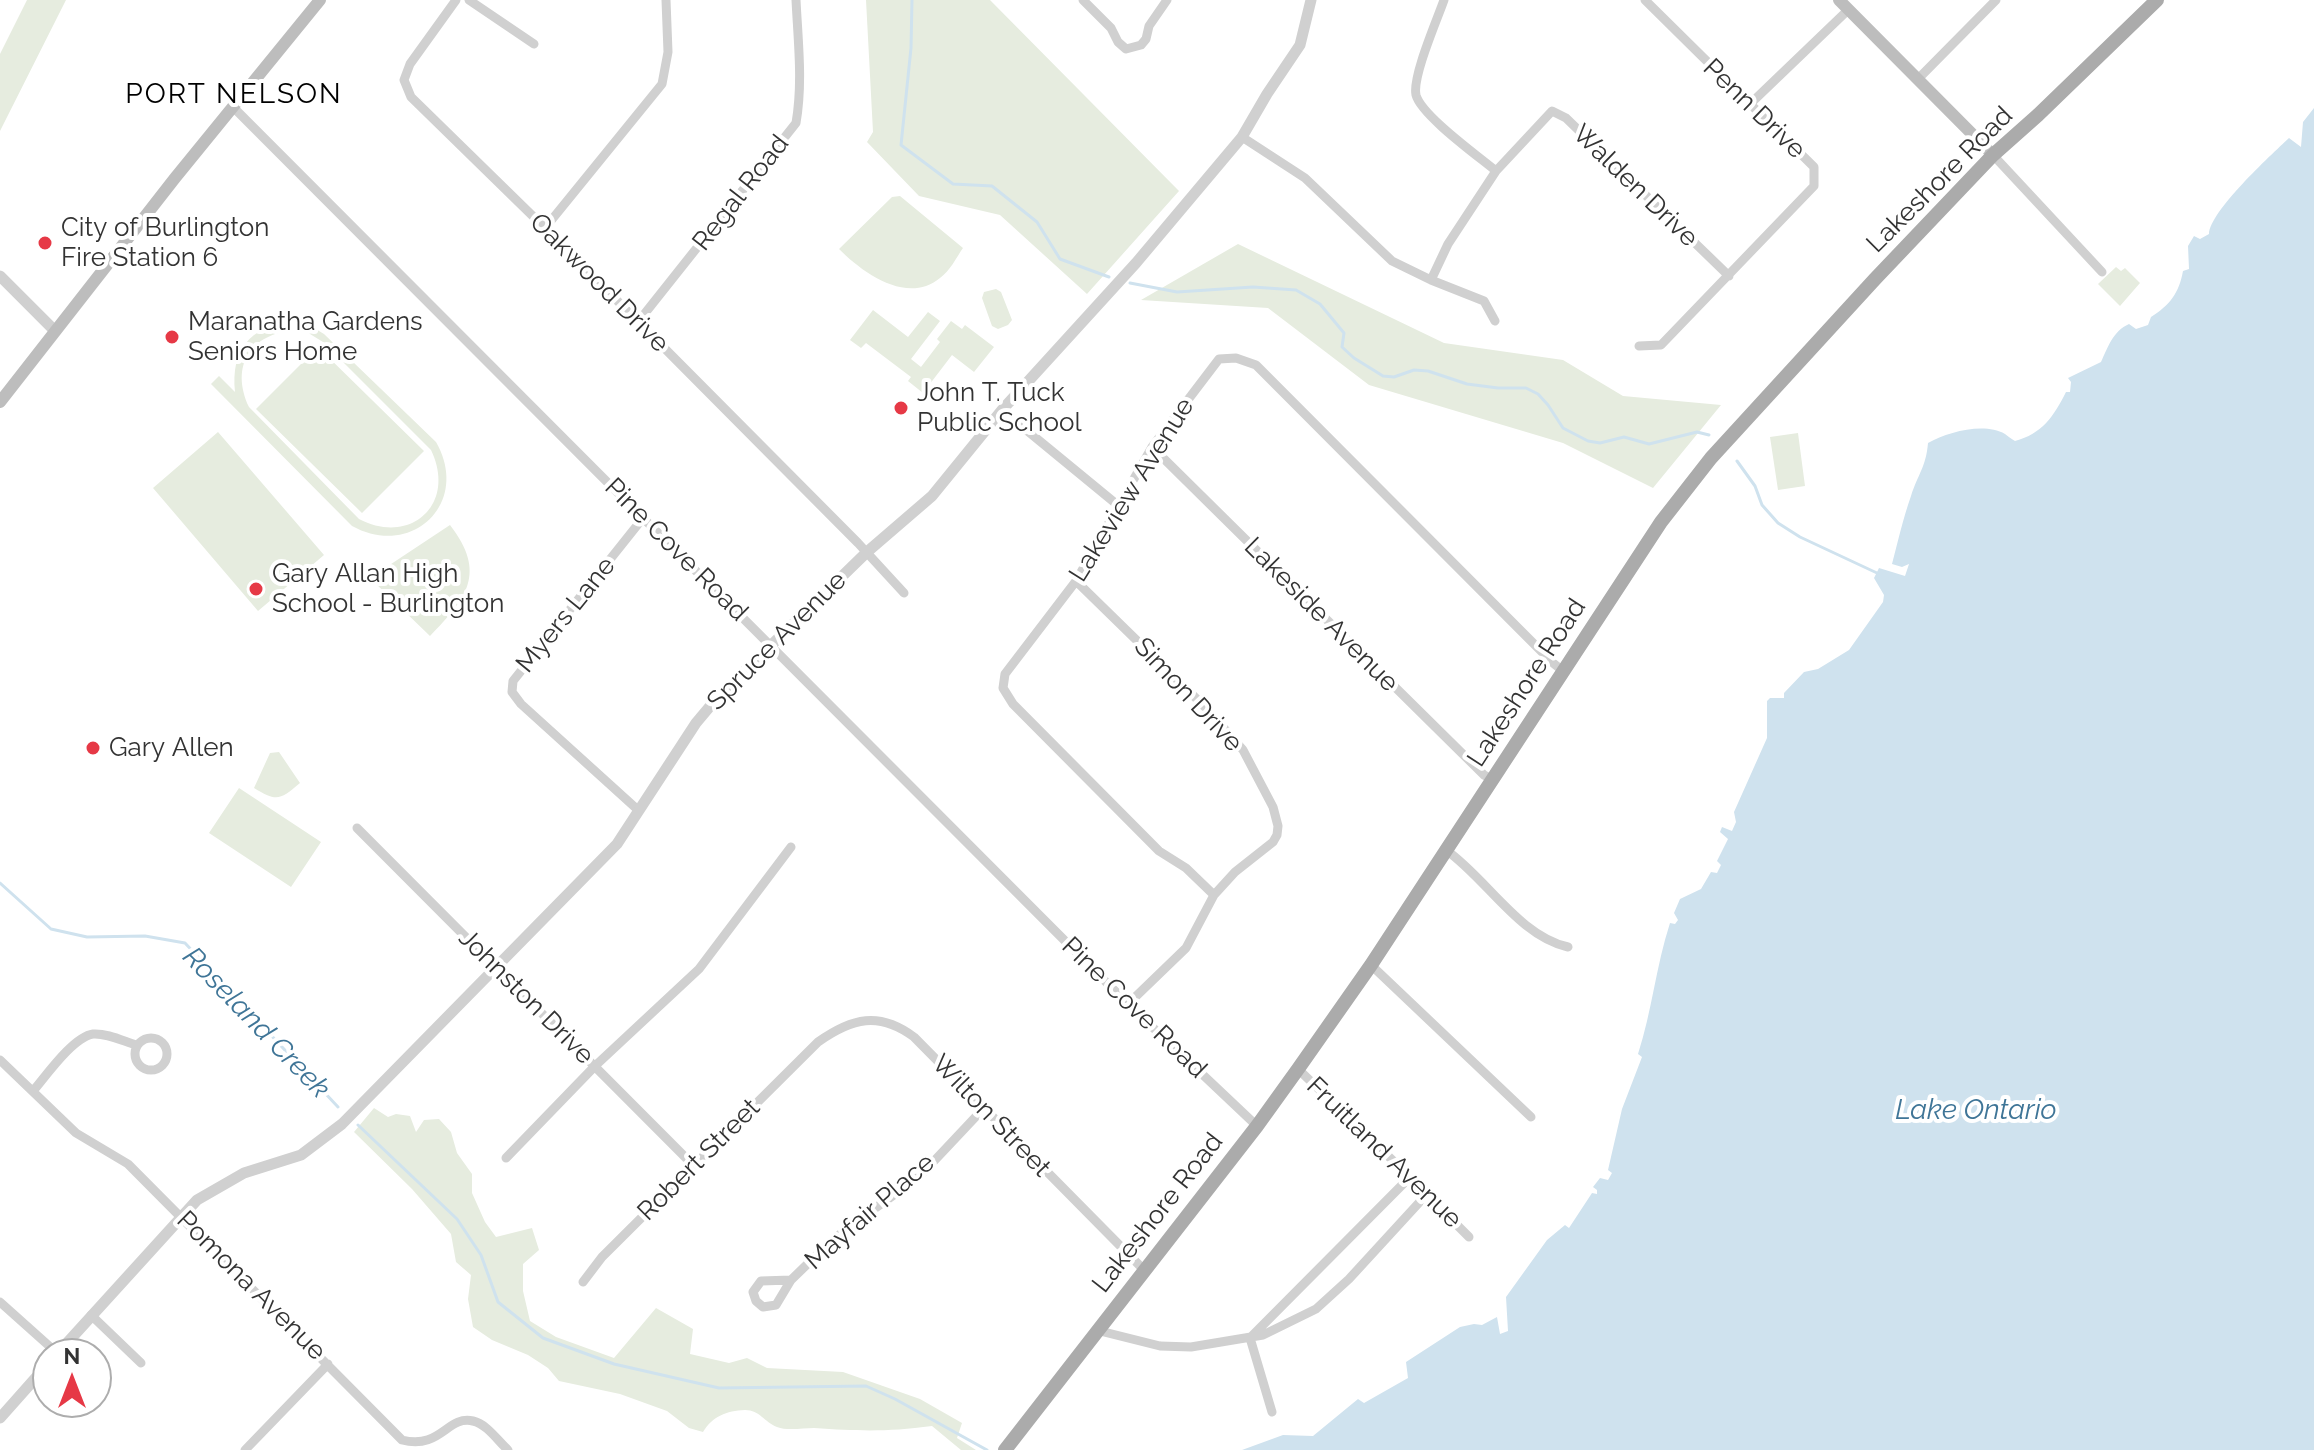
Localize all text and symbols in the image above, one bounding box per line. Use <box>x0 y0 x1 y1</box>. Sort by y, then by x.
street label: Penn Drive <box>1696 53 1812 165</box>
district label: PORT NELSON <box>125 78 343 112</box>
street label: Lakeshore Road <box>1860 100 2020 260</box>
street label: Walden Drive <box>1566 118 1704 254</box>
street label: Regal Road <box>686 129 796 257</box>
street label: Oakwood Drive <box>523 207 675 359</box>
place label: City of Burlington Fire Station 6 <box>61 212 269 274</box>
marker: City of Burlington Fire Station 6 <box>36 234 54 252</box>
place label: Maranatha Gardens Seniors Home <box>188 306 423 368</box>
marker: Maranatha Gardens Seniors Home <box>163 328 181 346</box>
place label: John T. Tuck Public School <box>917 377 1082 438</box>
street label: Lakeview Avenue <box>1063 392 1201 588</box>
marker: John T. Tuck Public School <box>892 399 910 417</box>
street label: Pine Cove Road <box>598 472 754 628</box>
street label: Lakeside Avenue <box>1237 531 1405 699</box>
street label: Myers Lane <box>510 551 622 679</box>
place label: Gary Allan High School - Burlington <box>272 558 504 620</box>
street label: Spruce Avenue <box>701 565 853 717</box>
marker: Gary Allan High School - Burlington <box>247 580 265 598</box>
street label: Lakeshore Road <box>1461 593 1593 773</box>
street label: Simon Drive <box>1127 631 1249 759</box>
place label: Gary Allen <box>109 732 234 764</box>
marker: Gary Allen <box>84 739 102 757</box>
street label: Johnston Drive <box>452 923 600 1071</box>
street label: Pine Cove Road <box>1055 931 1213 1085</box>
water label: Roseland Creek <box>175 940 337 1106</box>
street label: Wilton Street <box>925 1048 1057 1184</box>
street label: Fruitland Avenue <box>1300 1071 1468 1235</box>
street label: Robert Street <box>631 1092 767 1228</box>
water label: Lake Ontario <box>1895 1094 2057 1128</box>
street label: Lakeshore Road <box>1086 1127 1230 1299</box>
street label: Mayfair Place <box>799 1147 941 1277</box>
street label: Pomona Avenue <box>170 1205 332 1367</box>
north arrow <box>32 1338 112 1418</box>
text: N <box>64 1343 80 1369</box>

